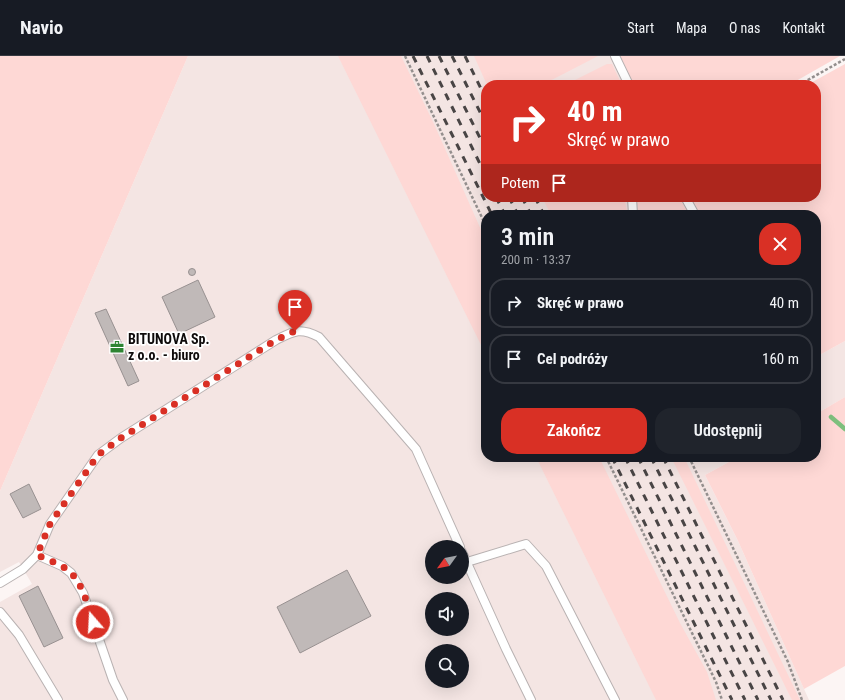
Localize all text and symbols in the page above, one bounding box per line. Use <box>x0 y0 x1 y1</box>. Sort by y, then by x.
text: Navio <box>20 16 63 39</box>
text: Start <box>627 20 654 36</box>
text: Mapa <box>676 20 707 36</box>
text: O nas <box>729 20 760 36</box>
text: Kontakt <box>782 20 825 36</box>
text: 40 m <box>567 95 623 128</box>
icon: right <box>501 96 553 148</box>
text: Skręć w prawo <box>567 129 670 150</box>
icon: arrive <box>548 172 570 194</box>
text: Potem <box>501 174 540 192</box>
text: 3 min <box>501 223 554 251</box>
button: close <box>759 223 801 265</box>
text: 200 m · 13:37 <box>501 252 571 267</box>
pin <box>278 290 312 331</box>
icon: right <box>503 292 525 314</box>
text: Skręć w prawo <box>537 294 624 312</box>
text: 40 m <box>769 294 799 312</box>
icon: arrive <box>284 296 306 318</box>
place label: BITUNOVA Sp. z o.o. - biuro <box>128 331 210 363</box>
office icon: BITUNOVA Sp. z o.o. - biuro <box>109 339 125 355</box>
icon: arrive <box>503 348 525 370</box>
text: Cel podróży <box>537 350 608 368</box>
text: 160 m <box>762 350 799 368</box>
button: Zakończ <box>501 408 647 454</box>
button: Udostępnij <box>655 408 801 454</box>
north arrow <box>425 540 469 584</box>
map controls <box>425 540 469 688</box>
button: sound <box>425 592 469 636</box>
position arrow <box>72 601 114 643</box>
button: search <box>425 644 469 688</box>

